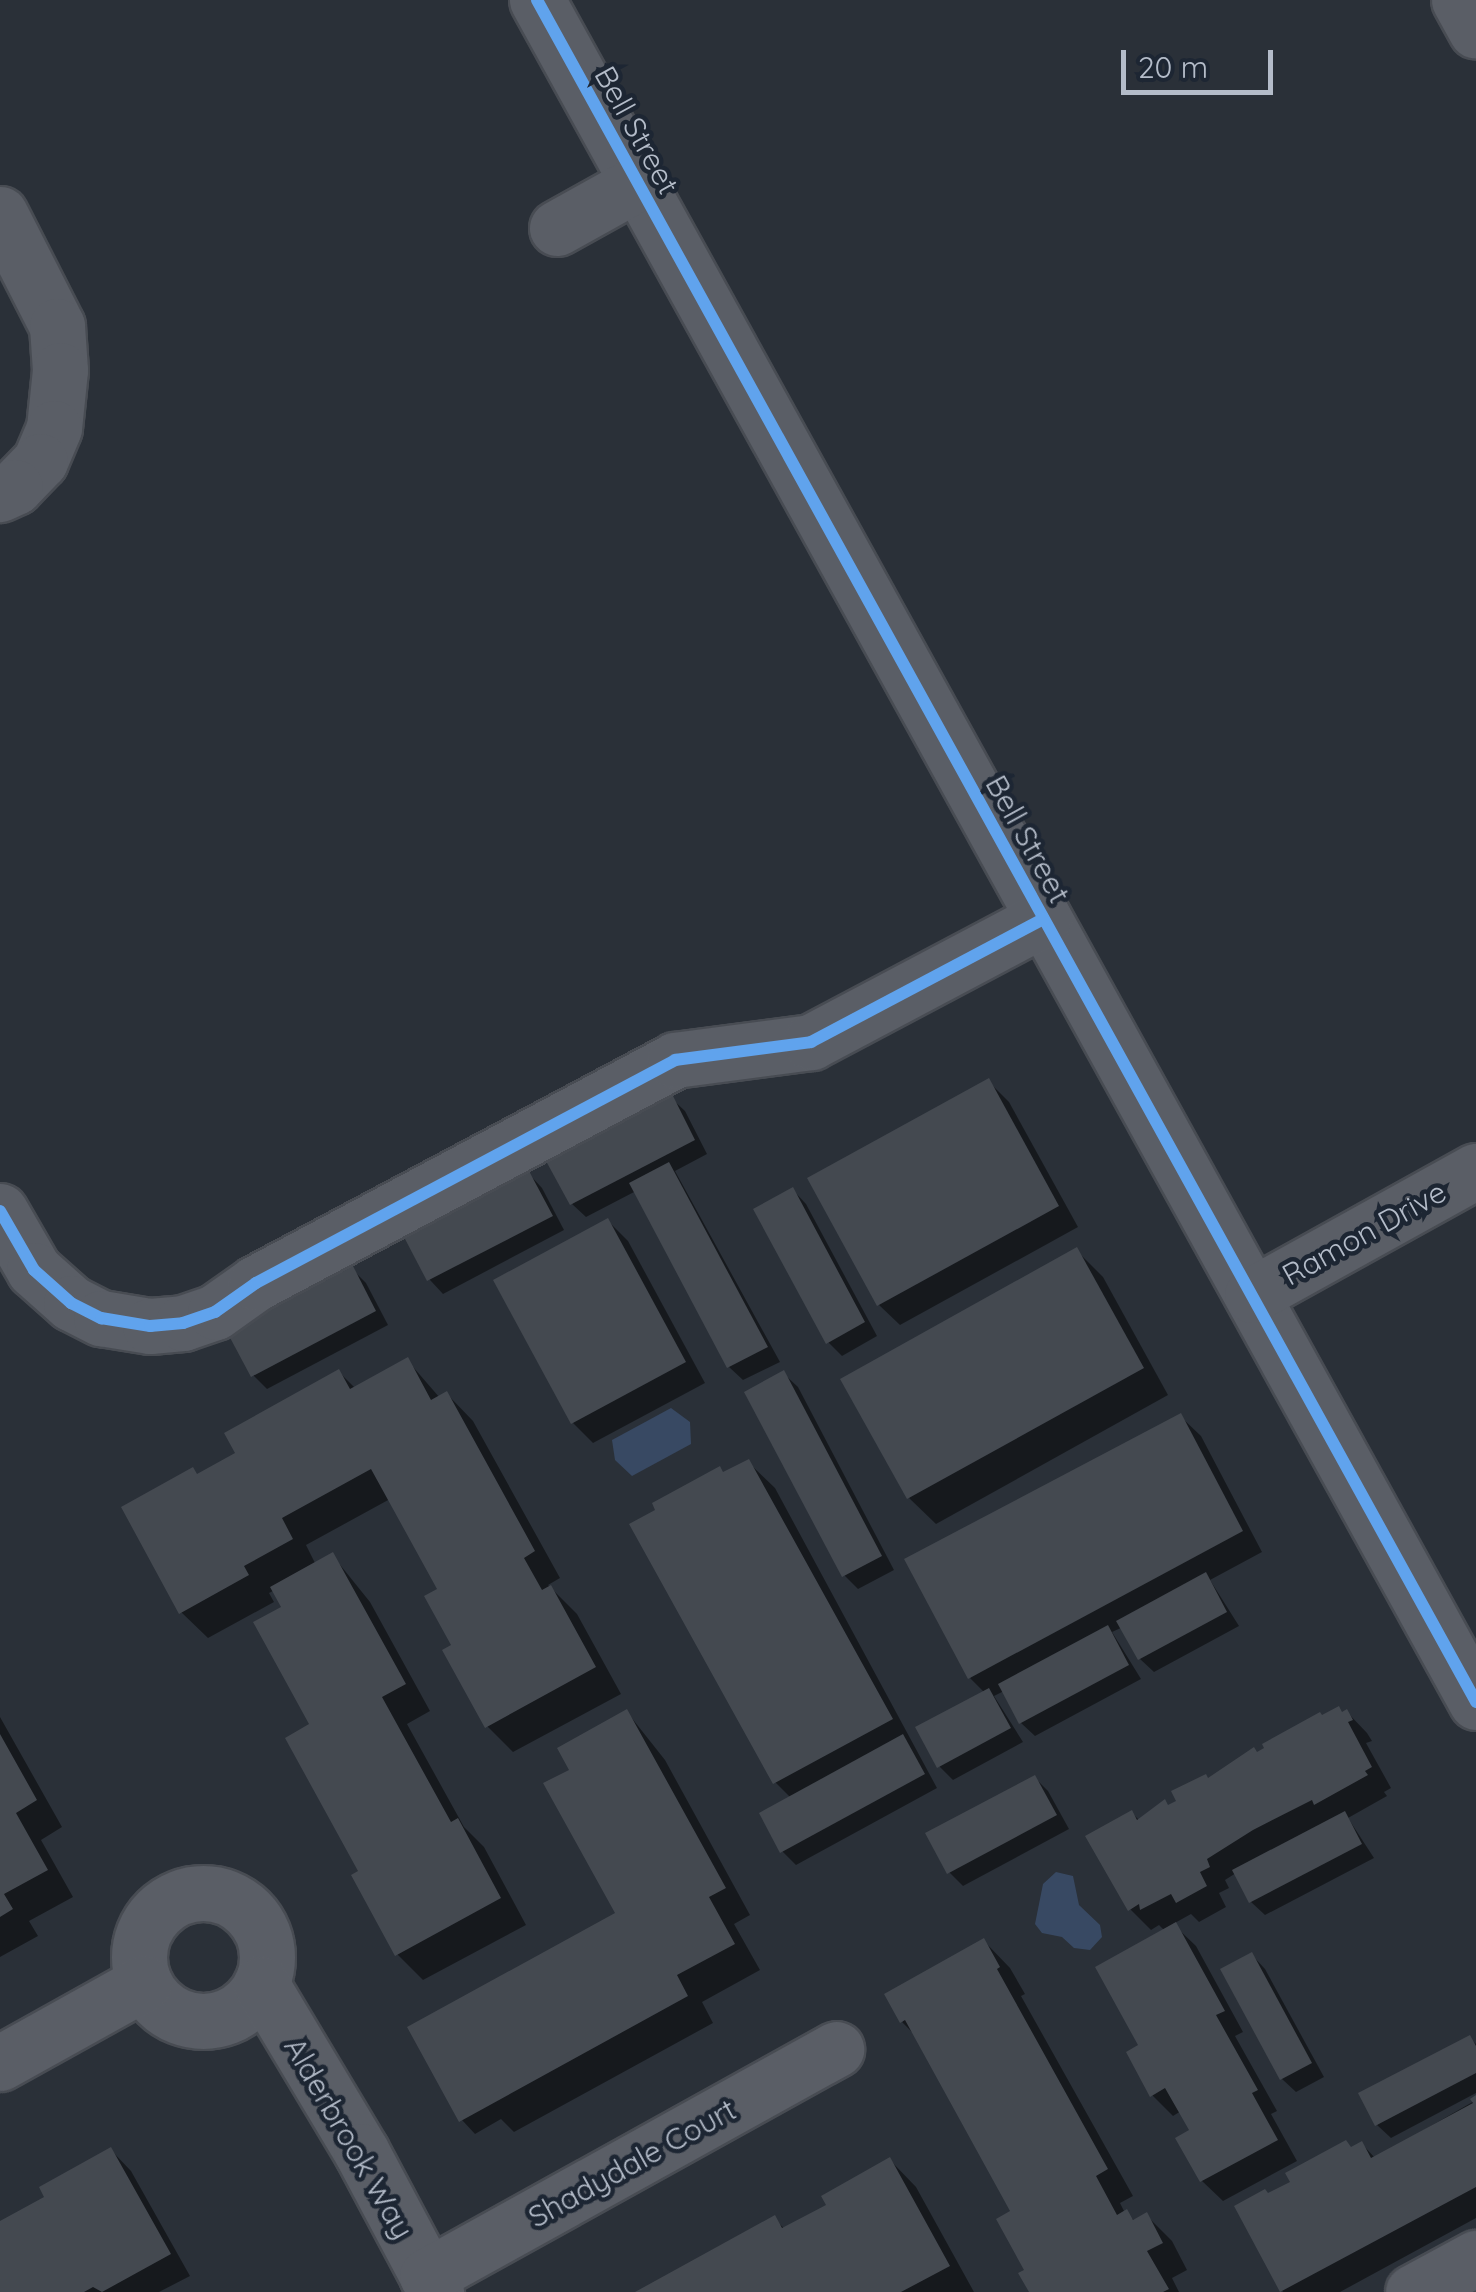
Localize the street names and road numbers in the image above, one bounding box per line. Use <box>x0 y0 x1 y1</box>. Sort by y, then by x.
street label: Bell Street <box>587 60 687 200</box>
street label: Bell Street <box>978 769 1078 909</box>
street label: Ramon Drive <box>1276 1173 1452 1293</box>
street label: Alderbrook Way <box>277 2031 421 2245</box>
street label: Shadydale Court <box>522 2091 742 2235</box>

